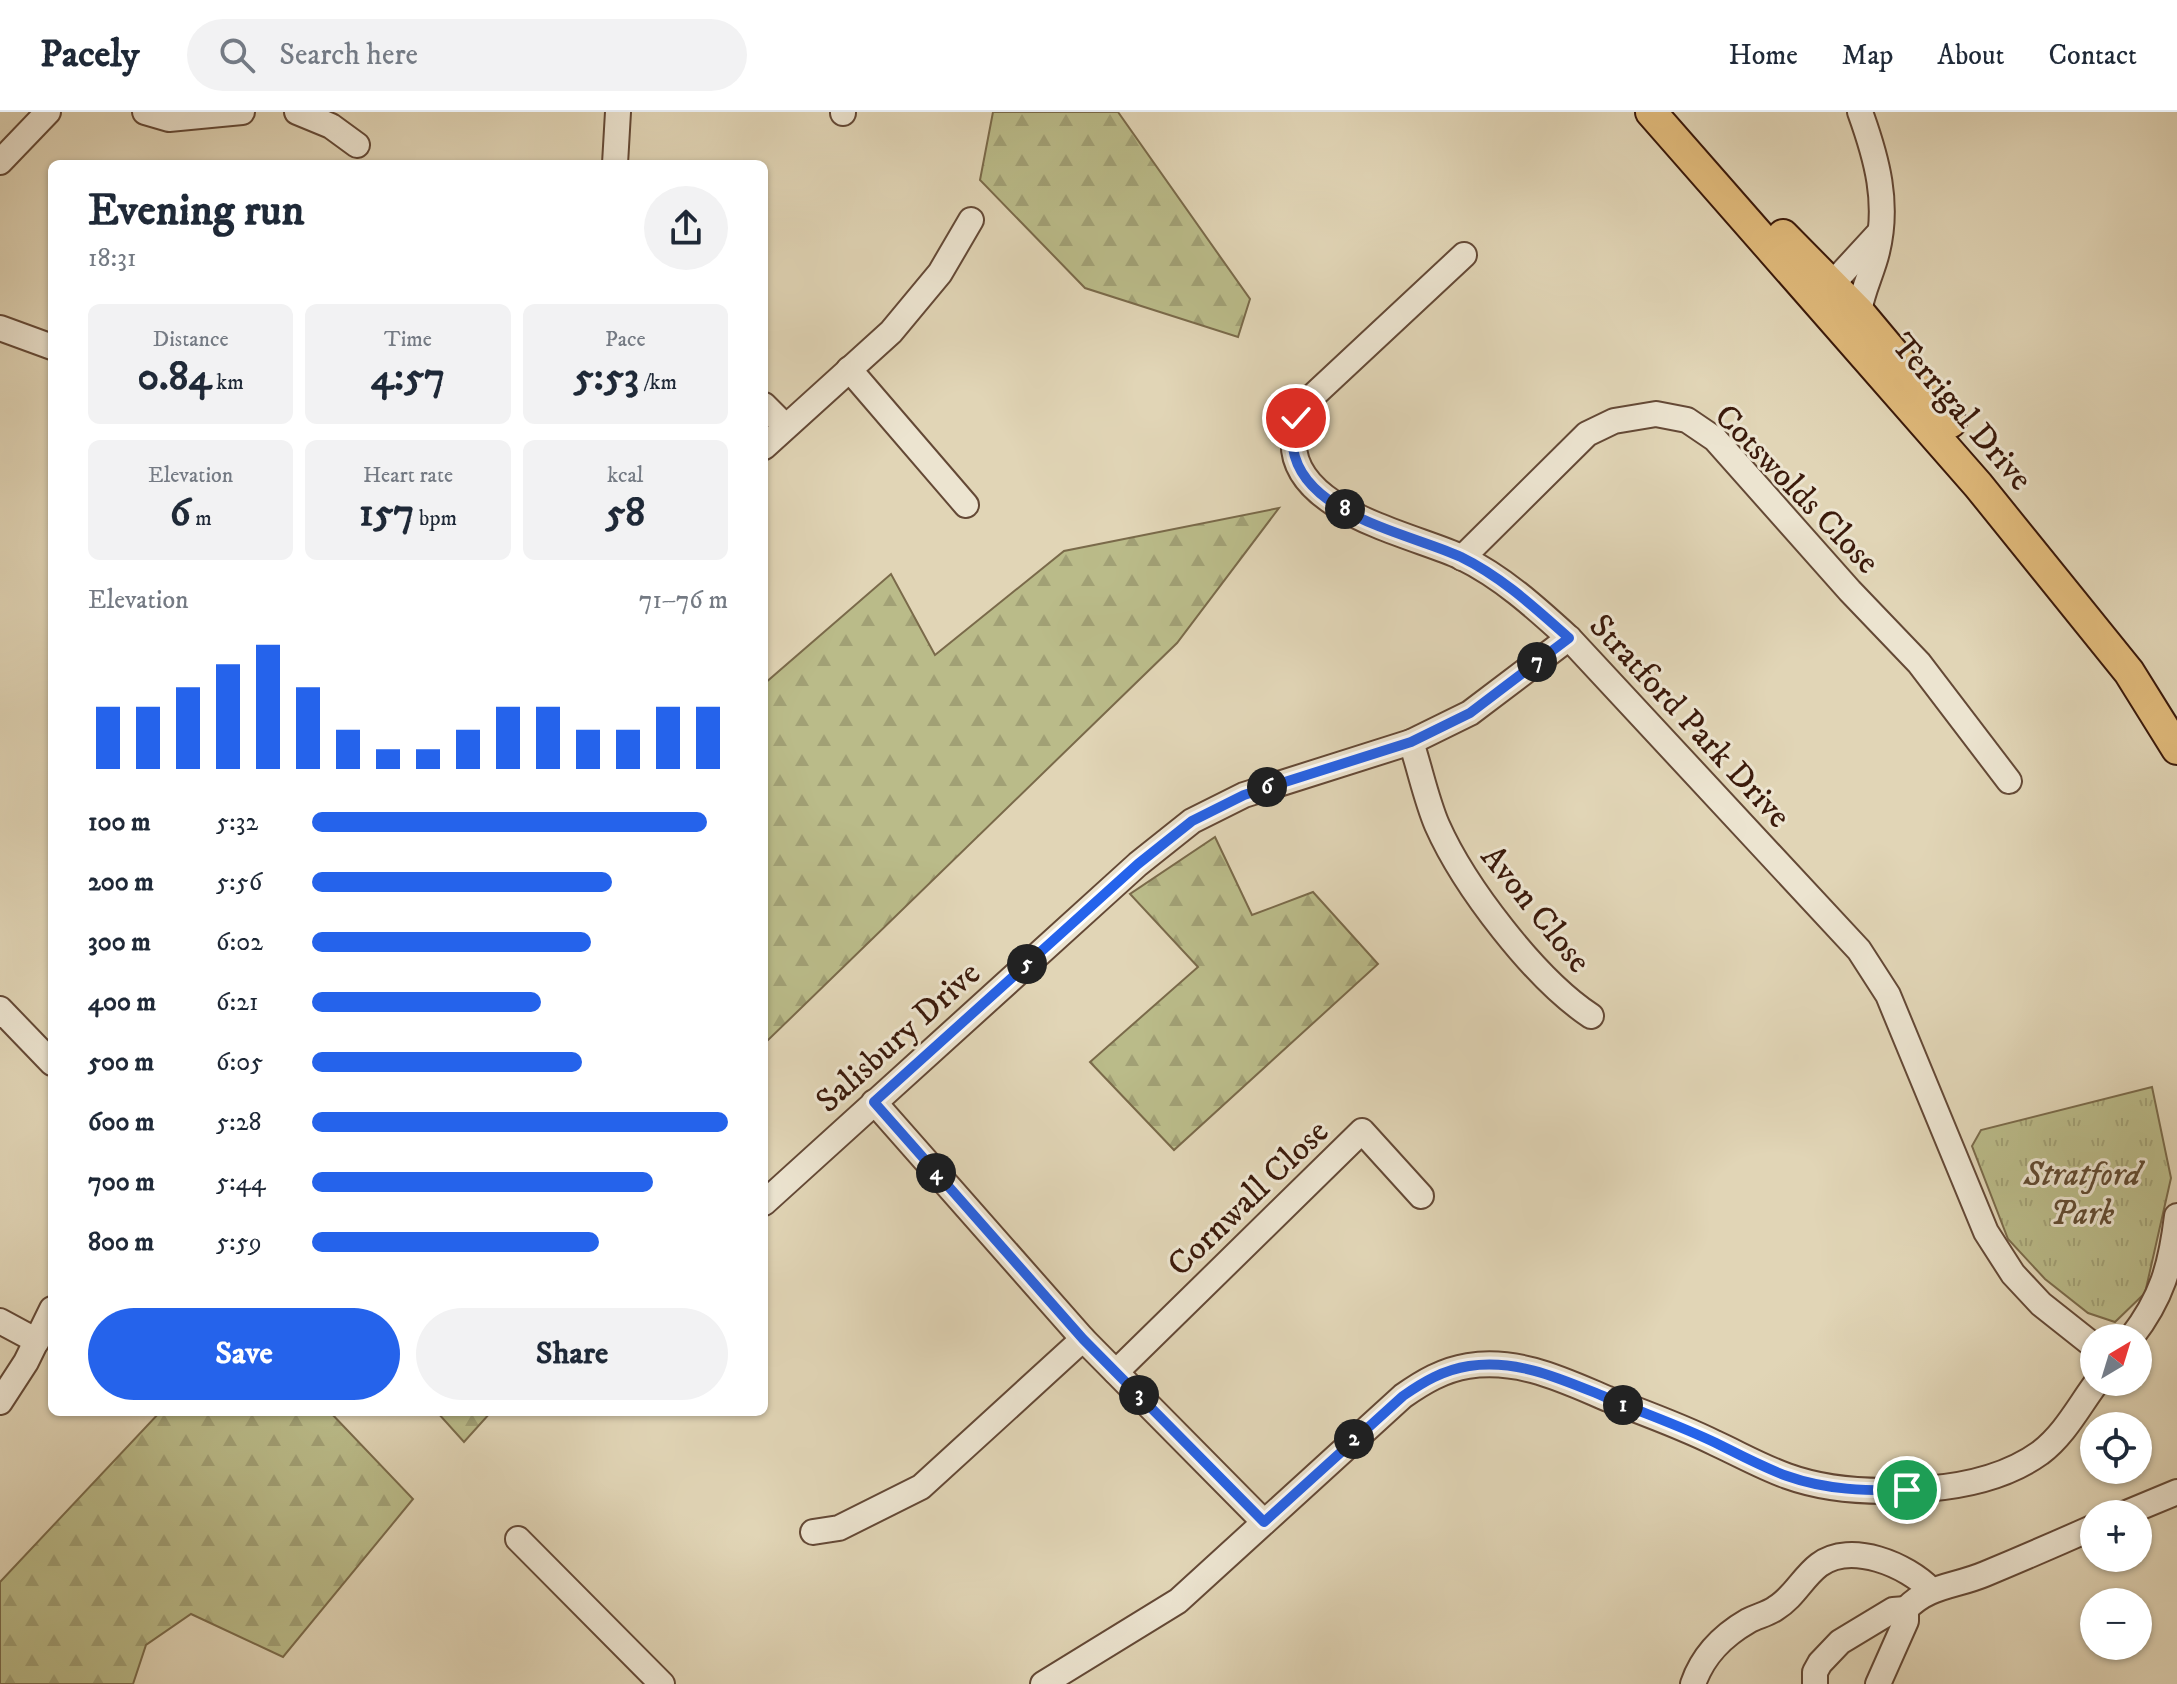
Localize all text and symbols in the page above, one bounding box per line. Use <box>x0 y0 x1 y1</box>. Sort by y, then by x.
search box <box>187 19 747 91</box>
text: Pacely <box>40 31 139 79</box>
icon: search <box>215 33 259 77</box>
text: Search here <box>279 37 418 74</box>
text: Home <box>1729 38 1798 73</box>
text: Map <box>1842 38 1893 73</box>
text: About <box>1937 38 2004 73</box>
text: Contact <box>2048 38 2137 73</box>
text: Evening run <box>88 184 305 239</box>
button: share <box>644 186 728 270</box>
text: 18:31 <box>88 242 137 275</box>
street label: Terrigal Drive <box>1882 325 2041 500</box>
text: Distance <box>153 326 229 353</box>
text: Time <box>384 326 432 353</box>
text: Pace <box>605 326 646 353</box>
text: 0.84 <box>138 353 212 403</box>
text: 4:57 <box>371 353 445 403</box>
text: 5:53 <box>574 353 639 403</box>
text: km <box>212 369 244 396</box>
text: /km <box>639 369 677 396</box>
pin <box>1262 384 1330 452</box>
icon: check <box>1274 396 1318 440</box>
street label: Cotswolds Close <box>1705 396 1888 583</box>
text: Elevation <box>148 462 233 489</box>
text: Heart rate <box>363 462 453 489</box>
text: kcal <box>607 462 643 489</box>
text: 6 <box>170 489 190 539</box>
text: 157 <box>359 489 414 539</box>
text: 58 <box>605 489 645 539</box>
pin: 8 <box>1325 489 1365 529</box>
text: 8 <box>1339 495 1351 522</box>
text: m <box>190 505 212 532</box>
text: bpm <box>414 505 457 532</box>
text: Elevation <box>88 584 189 617</box>
text: 71–76 m <box>639 584 728 617</box>
street label: Stratford Park Drive <box>1580 606 1799 837</box>
pin: 7 <box>1517 642 1557 682</box>
text: 7 <box>1531 648 1543 675</box>
pin: 6 <box>1247 767 1287 807</box>
text: 6 <box>1261 773 1273 800</box>
text: 100 m <box>88 806 151 839</box>
text: 5:32 <box>216 806 258 839</box>
street label: Avon Close <box>1471 837 1600 982</box>
text: 200 m <box>88 866 154 899</box>
text: 5:56 <box>216 866 262 899</box>
text: 300 m <box>88 926 151 959</box>
text: 6:02 <box>216 926 263 959</box>
pin: 5 <box>1007 944 1047 984</box>
text: 5 <box>1022 950 1032 977</box>
street label: Salisbury Drive <box>807 953 989 1122</box>
text: 400 m <box>88 986 156 1019</box>
text: 6:21 <box>216 986 259 1019</box>
text: 500 m <box>88 1046 154 1079</box>
text: 6:05 <box>216 1046 263 1079</box>
text: 600 m <box>88 1106 155 1139</box>
text: 5:28 <box>216 1106 262 1139</box>
street label: Cornwall Close <box>1159 1111 1338 1286</box>
pin: 4 <box>916 1153 956 1193</box>
park label: Stratford Park <box>2022 1154 2145 1235</box>
text: 4 <box>930 1159 942 1186</box>
text: 700 m <box>88 1166 155 1199</box>
text: 5:44 <box>216 1166 266 1199</box>
text: 800 m <box>88 1226 154 1259</box>
text: 5:59 <box>216 1226 262 1259</box>
button: Save <box>88 1308 400 1400</box>
button: Share <box>416 1308 728 1400</box>
north arrow <box>2080 1324 2152 1396</box>
map controls <box>2080 1324 2152 1660</box>
pin: 3 <box>1119 1375 1159 1415</box>
text: 3 <box>1135 1381 1143 1408</box>
pin: 1 <box>1603 1385 1643 1425</box>
text: 1 <box>1619 1391 1627 1418</box>
button: locate <box>2080 1412 2152 1484</box>
pin: 2 <box>1334 1419 1374 1459</box>
text: 2 <box>1349 1425 1359 1452</box>
pin <box>1873 1456 1941 1524</box>
icon: arrive <box>1885 1468 1929 1512</box>
button: + <box>2080 1500 2152 1572</box>
button: − <box>2080 1588 2152 1660</box>

